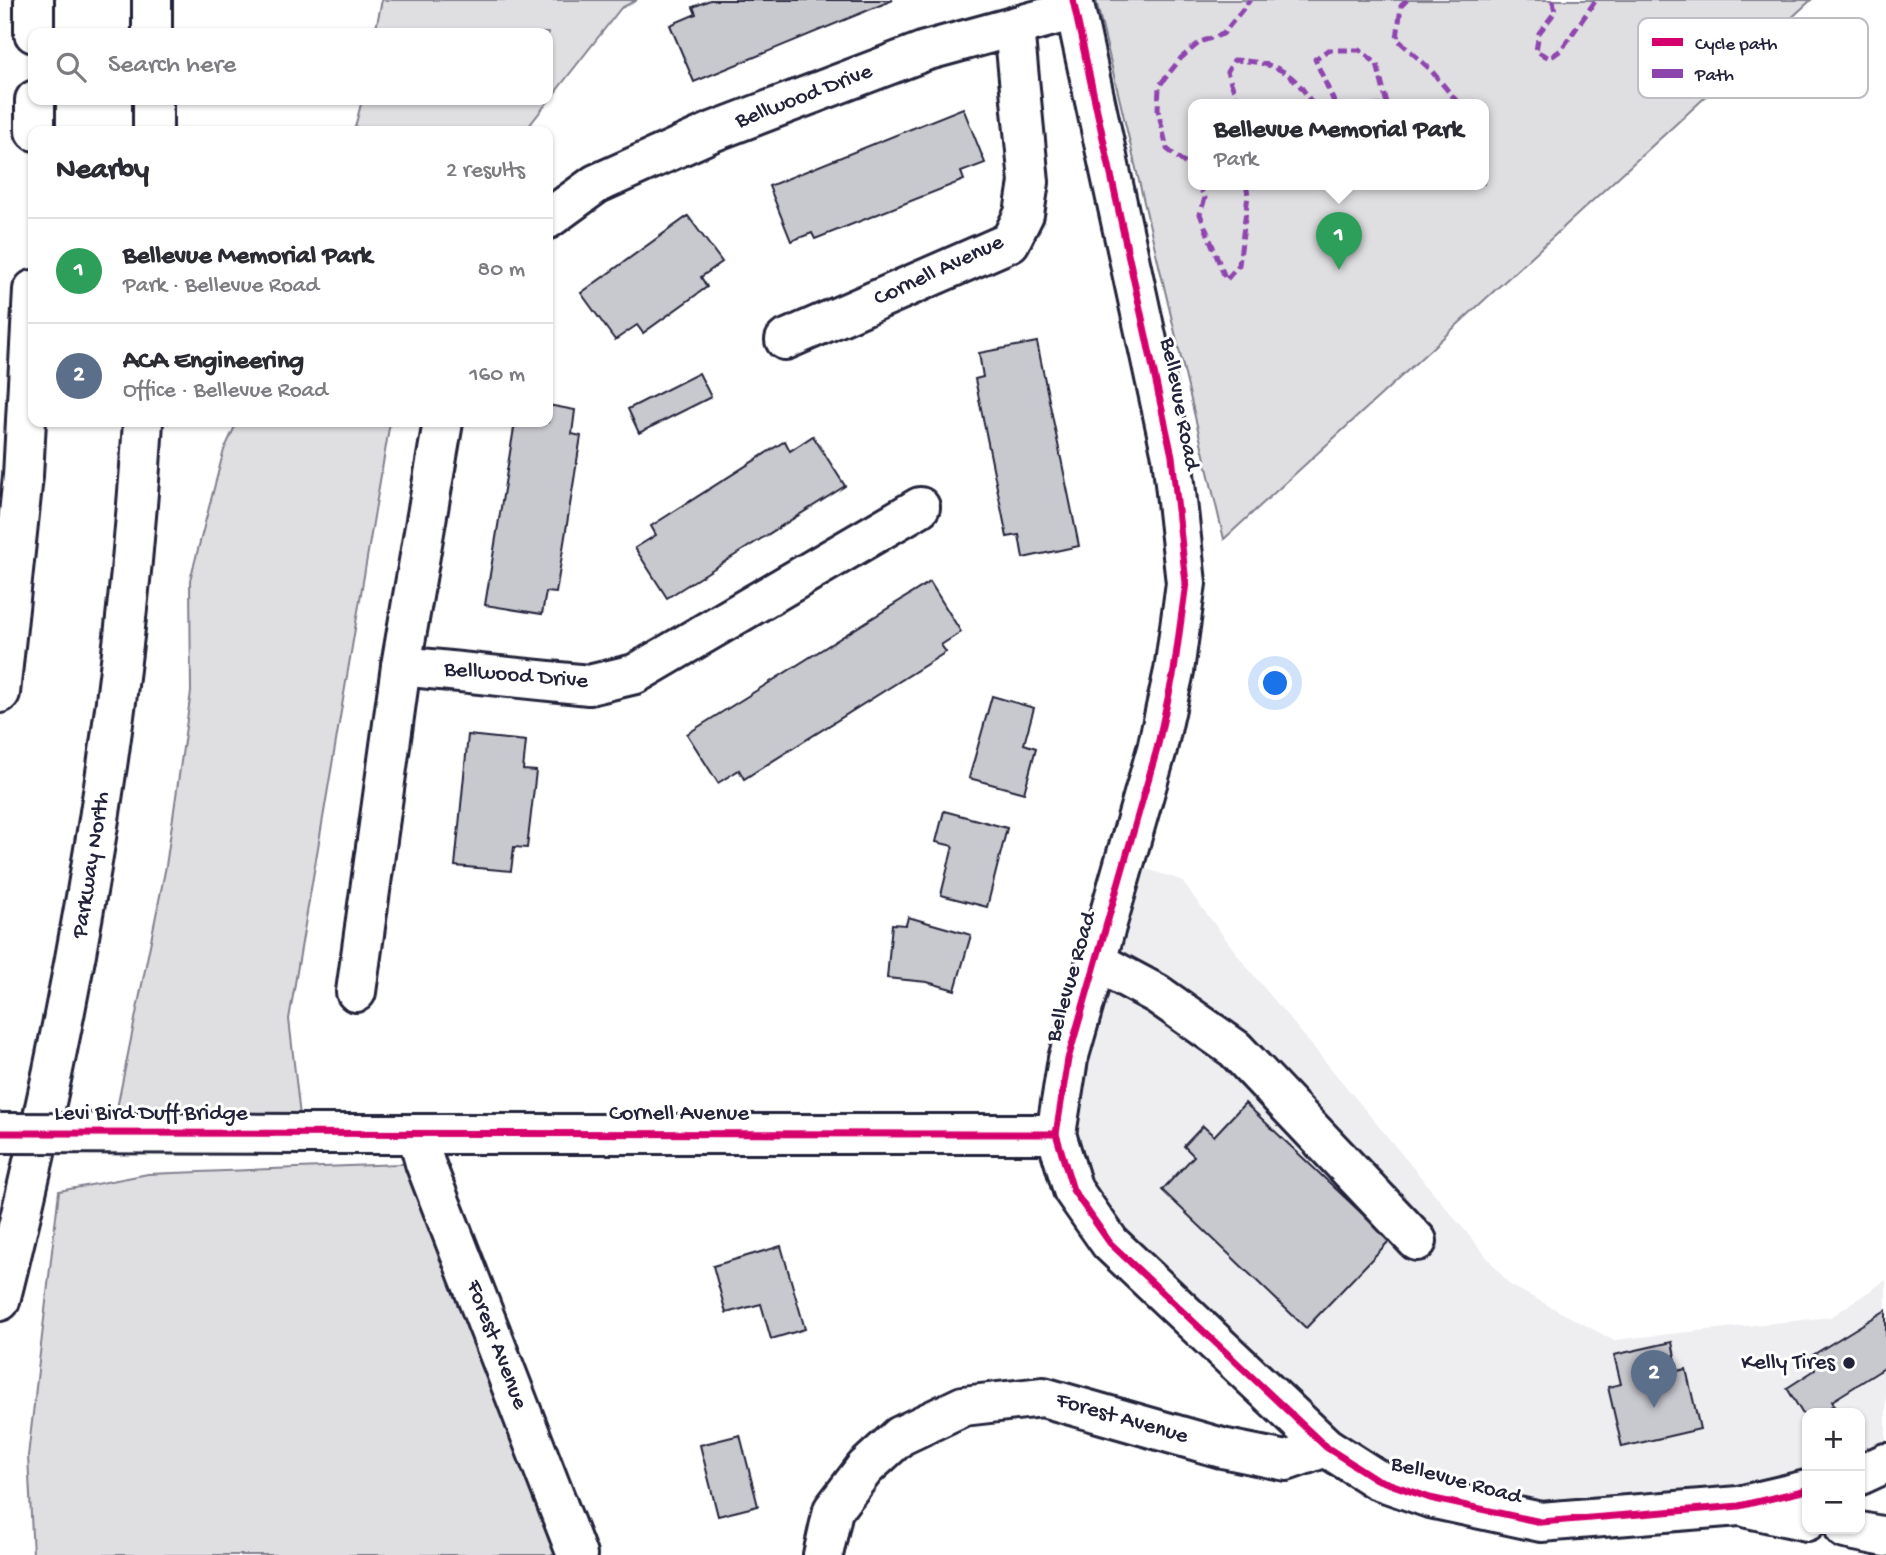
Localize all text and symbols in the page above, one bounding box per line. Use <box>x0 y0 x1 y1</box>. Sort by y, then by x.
legend <box>1638 18 1868 98</box>
search box <box>28 28 553 105</box>
text: Cycle path <box>1695 34 1777 57</box>
icon: search <box>52 48 90 86</box>
text: Search here <box>108 51 236 82</box>
street label: Bellwood Drive <box>731 58 877 136</box>
text: Path <box>1694 65 1734 88</box>
popup <box>1188 99 1489 190</box>
text: Bellevue Memorial Park <box>1214 116 1463 147</box>
text: Park <box>1214 147 1258 174</box>
text: Nearby <box>56 154 149 189</box>
text: 2 results <box>446 158 525 185</box>
pin: 1 <box>1316 212 1362 270</box>
street label: Cornell Avenue <box>870 229 1009 313</box>
text: Bellevue Memorial Park <box>123 242 372 273</box>
text: 1 <box>74 257 84 284</box>
text: 80 m <box>478 257 525 284</box>
text: Park · Bellevue Road <box>123 273 319 300</box>
street label: Bellevue Road <box>1153 335 1205 474</box>
text: ACA Engineering <box>123 347 304 378</box>
text: 2 <box>73 362 85 389</box>
text: 160 m <box>469 362 525 389</box>
text: Office · Bellevue Road <box>123 378 328 405</box>
street label: Bellwood Drive <box>442 656 590 696</box>
your location <box>1258 666 1292 700</box>
street label: Parkway North <box>67 790 117 941</box>
street label: Bellevue Road <box>1040 907 1104 1046</box>
street label: Levi Bird Duff Bridge <box>54 1101 249 1128</box>
street label: Cornell Avenue <box>609 1101 750 1128</box>
street label: Forest Avenue <box>459 1276 533 1414</box>
pin: 2 <box>1631 1350 1677 1408</box>
place label: Kelly Tires <box>1741 1350 1836 1377</box>
marker: Kelly Tires <box>1841 1355 1857 1371</box>
street label: Forest Avenue <box>1052 1387 1192 1451</box>
map controls <box>1802 1408 1865 1534</box>
button: + <box>1802 1408 1865 1471</box>
street label: Bellevue Road <box>1387 1450 1526 1512</box>
button: − <box>1802 1471 1865 1534</box>

